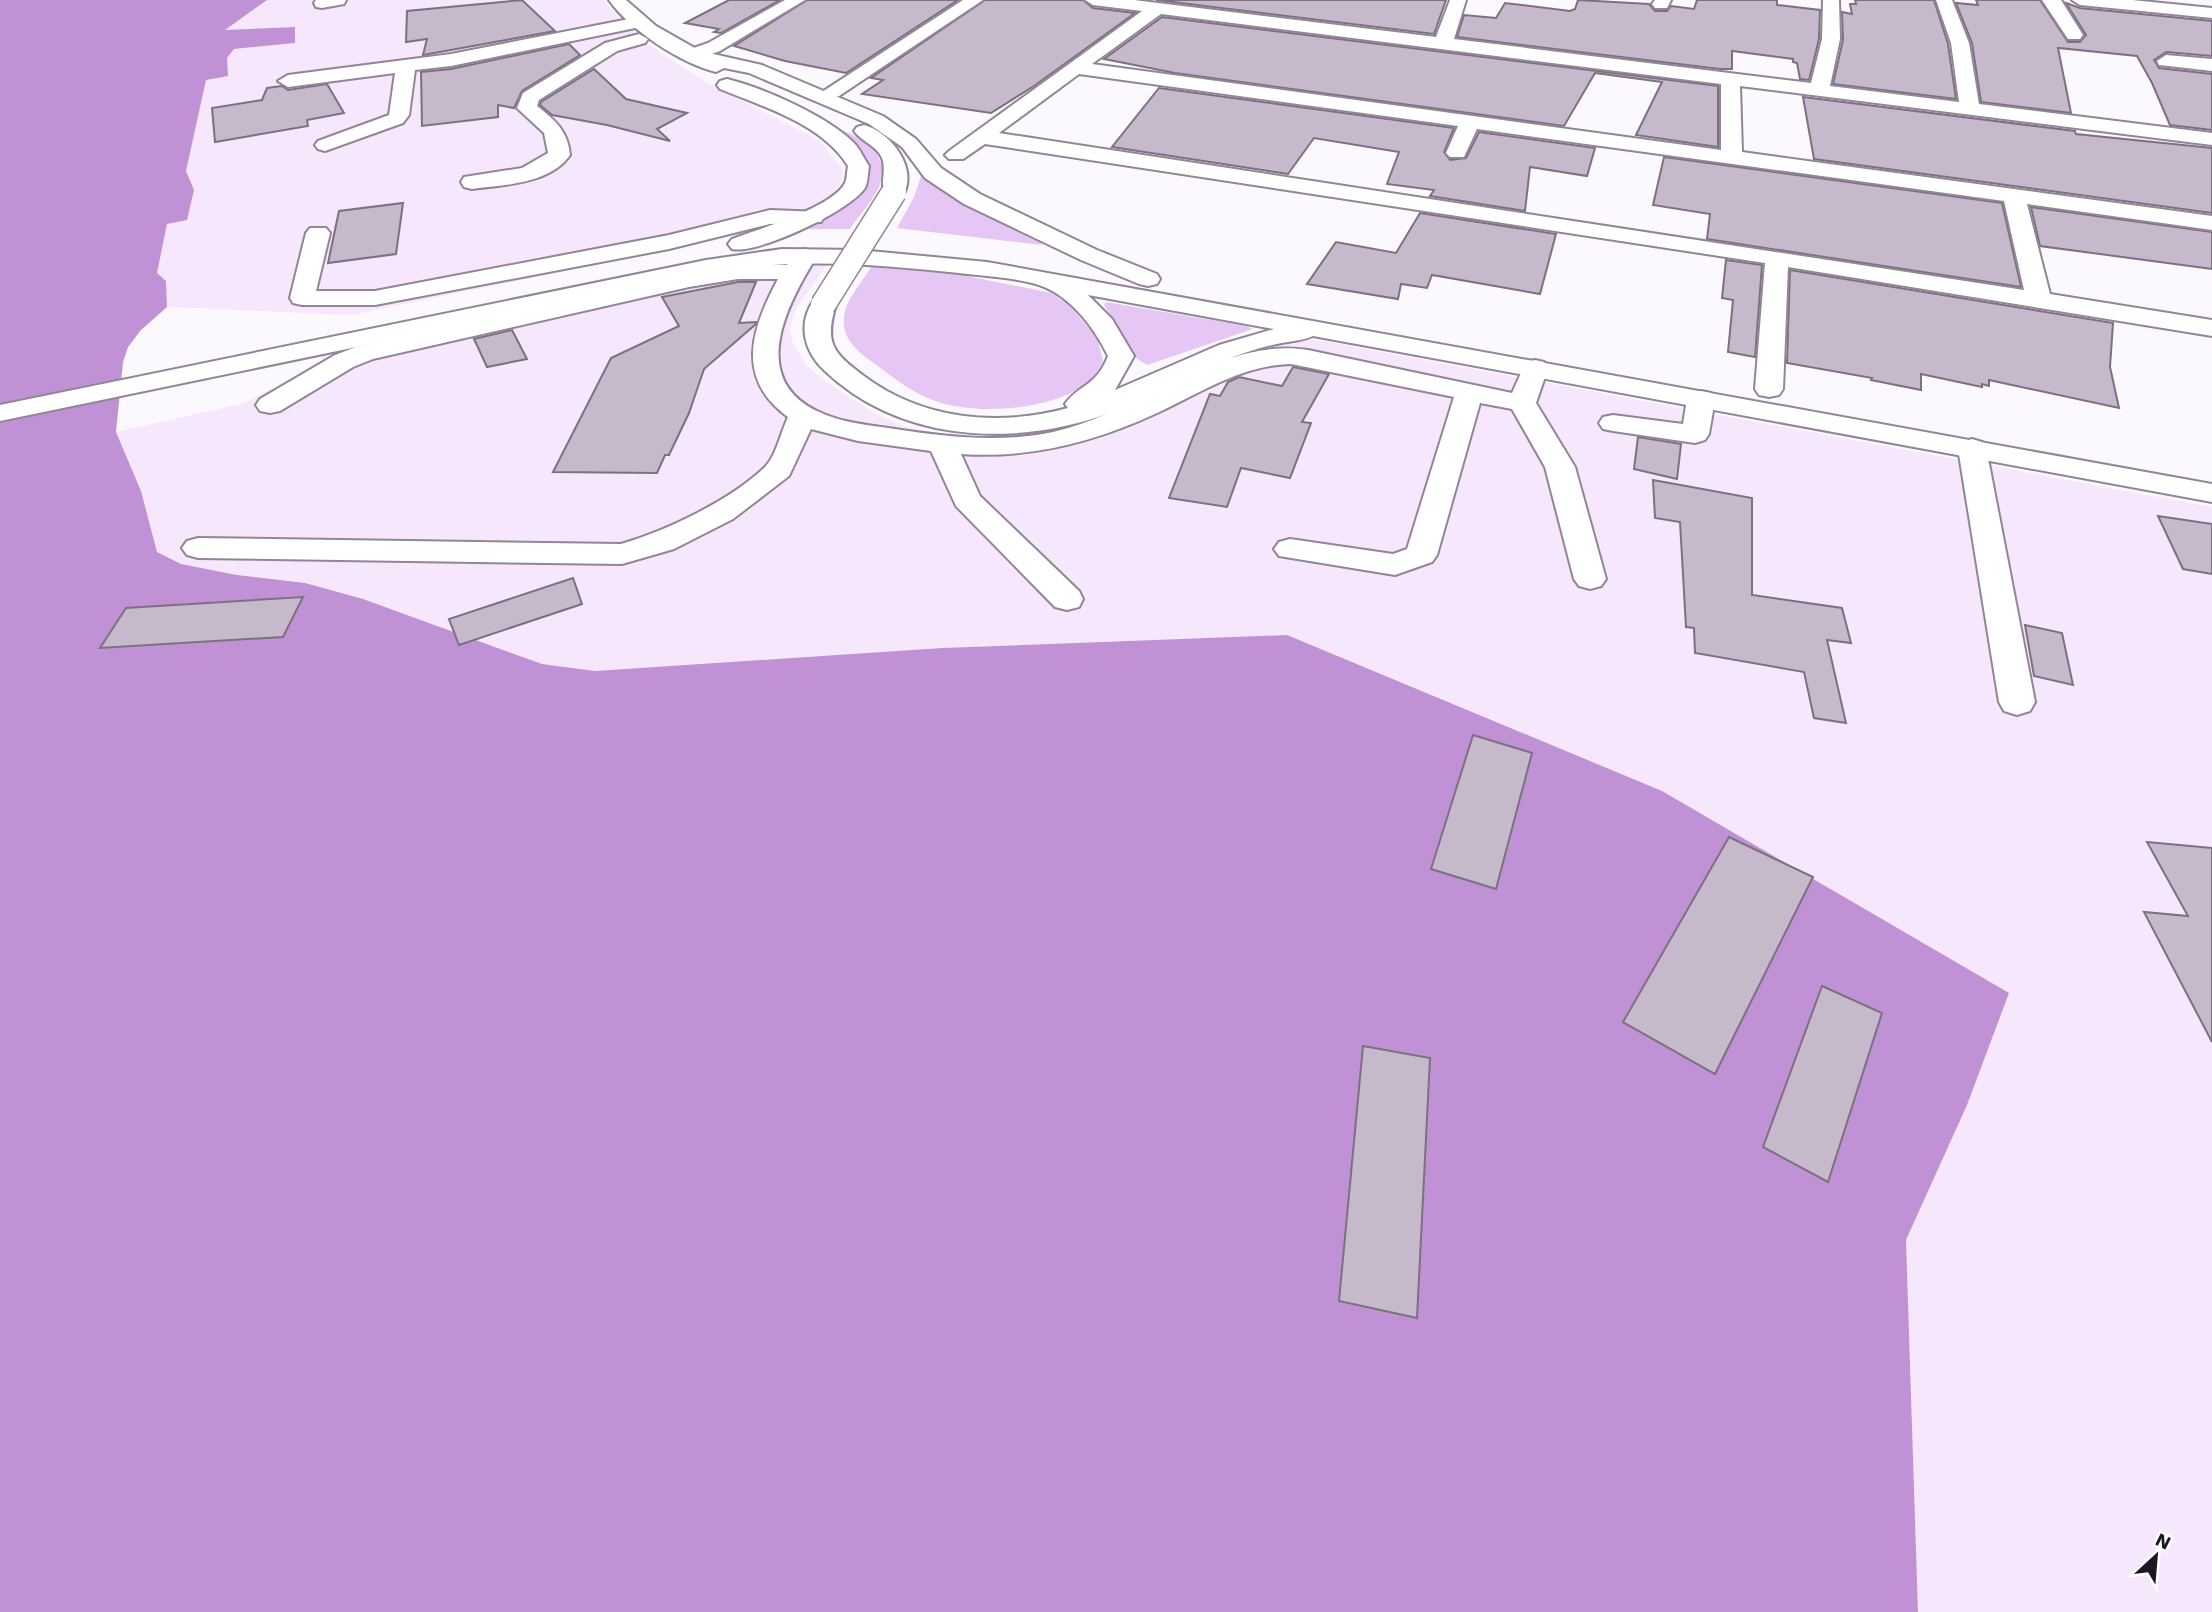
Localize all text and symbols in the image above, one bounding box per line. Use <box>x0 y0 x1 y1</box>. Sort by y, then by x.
north arrow <box>2121 1521 2191 1591</box>
text: N <box>2152 1528 2175 1555</box>

